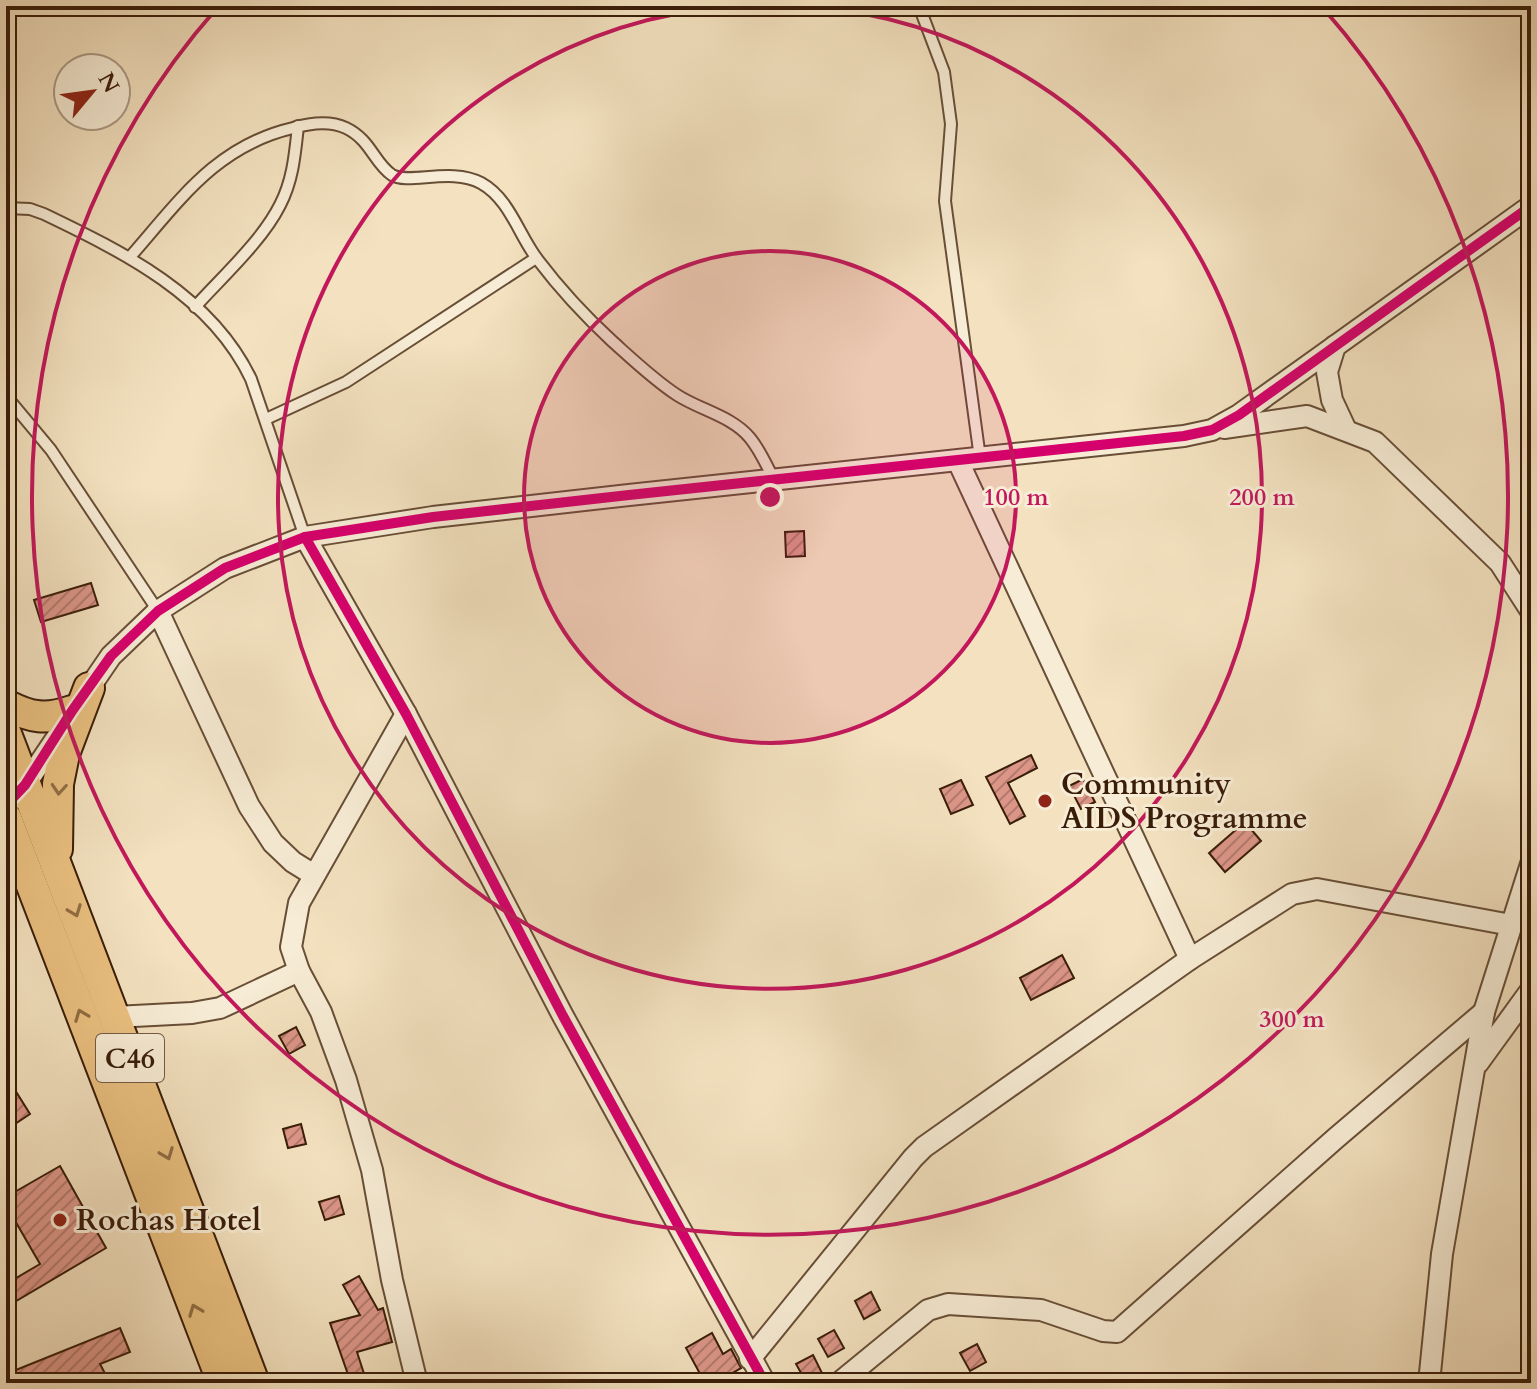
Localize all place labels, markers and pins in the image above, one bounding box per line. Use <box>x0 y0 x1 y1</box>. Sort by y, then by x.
centre of rings <box>756 483 784 511</box>
place label: Community AIDS Programme <box>1061 764 1308 839</box>
marker: Community AIDS Programme <box>1036 792 1054 810</box>
place label: Rochas Hotel <box>76 1200 261 1241</box>
marker: Rochas Hotel <box>51 1211 69 1229</box>

